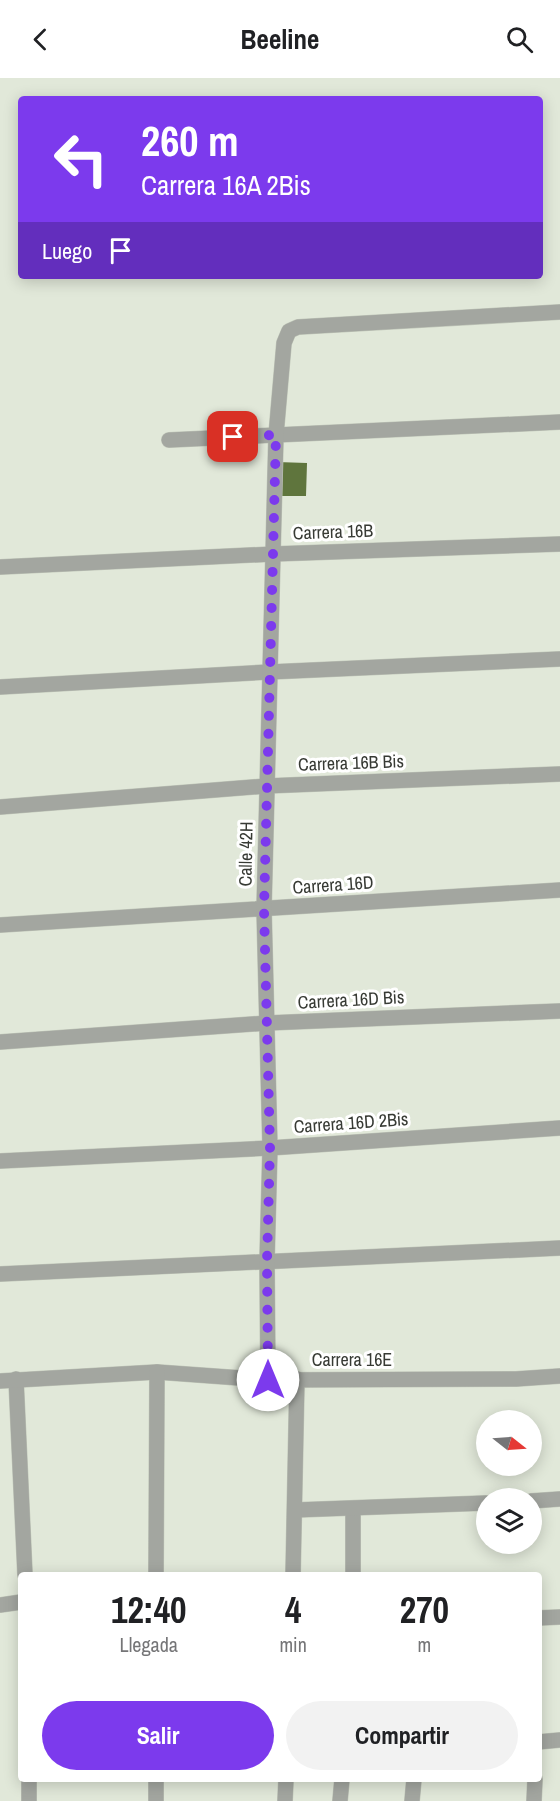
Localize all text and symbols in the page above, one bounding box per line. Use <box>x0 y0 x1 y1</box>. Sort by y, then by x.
text: Beeline <box>241 21 319 57</box>
icon: back <box>24 23 57 56</box>
icon: search <box>503 23 536 56</box>
text: 260 m <box>141 113 239 169</box>
icon: left <box>42 120 120 198</box>
text: Carrera 16A 2Bis <box>141 167 311 203</box>
icon: arrive <box>104 234 137 267</box>
text: Luego <box>42 236 92 266</box>
pin <box>207 411 258 462</box>
icon: arrive <box>216 420 249 453</box>
street label: Carrera 16B <box>292 518 374 545</box>
street label: Carrera 16B Bis <box>298 748 404 777</box>
street label: Calle 42H <box>232 821 259 887</box>
street label: Carrera 16D <box>292 869 374 900</box>
street label: Carrera 16D Bis <box>297 984 405 1015</box>
street label: Carrera 16D 2Bis <box>293 1106 409 1139</box>
street label: Carrera 16E <box>312 1347 392 1372</box>
position arrow <box>236 1348 300 1412</box>
north arrow <box>476 1410 542 1476</box>
map controls <box>476 1410 542 1554</box>
button: layers <box>476 1488 542 1554</box>
text: 12:40 <box>111 1586 186 1634</box>
text: 4 <box>285 1586 301 1634</box>
text: 270 <box>400 1586 449 1634</box>
text: Llegada <box>120 1631 178 1658</box>
text: min <box>279 1631 307 1658</box>
text: m <box>418 1631 431 1658</box>
button: Salir <box>42 1701 274 1770</box>
button: Compartir <box>286 1701 518 1770</box>

